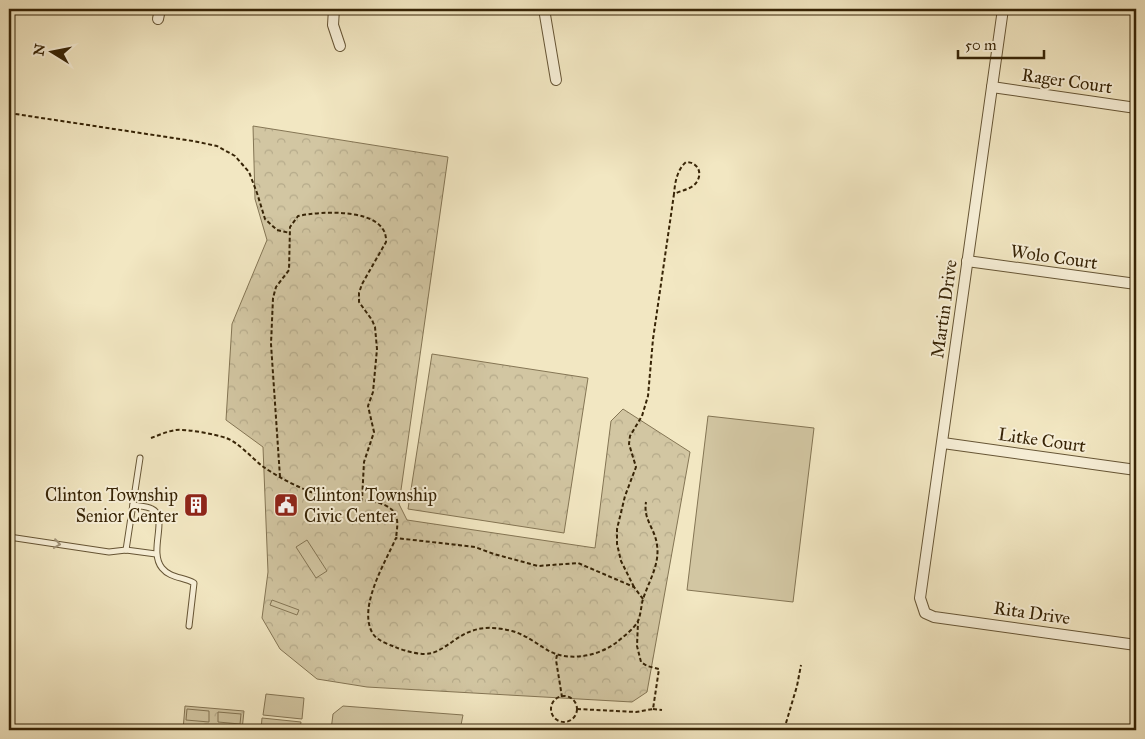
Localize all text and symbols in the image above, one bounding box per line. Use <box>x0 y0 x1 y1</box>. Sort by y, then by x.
north arrow <box>28 28 78 78</box>
scale bar <box>958 28 1044 60</box>
text: 50 m <box>965 36 997 54</box>
text: N <box>30 42 49 57</box>
street label: Rager Court <box>1020 64 1114 99</box>
street label: Wolo Court <box>1009 240 1099 274</box>
street label: Martin Drive <box>926 258 962 360</box>
street label: Litke Court <box>997 423 1088 457</box>
place label: Clinton Township Senior Center <box>45 484 178 527</box>
place label: Clinton Township Civic Center <box>304 484 437 527</box>
building icon: Clinton Township Senior Center <box>183 492 209 518</box>
public building icon: Clinton Township Civic Center <box>273 492 299 518</box>
one-way arrow <box>53 538 61 549</box>
street label: Rita Drive <box>992 597 1072 629</box>

